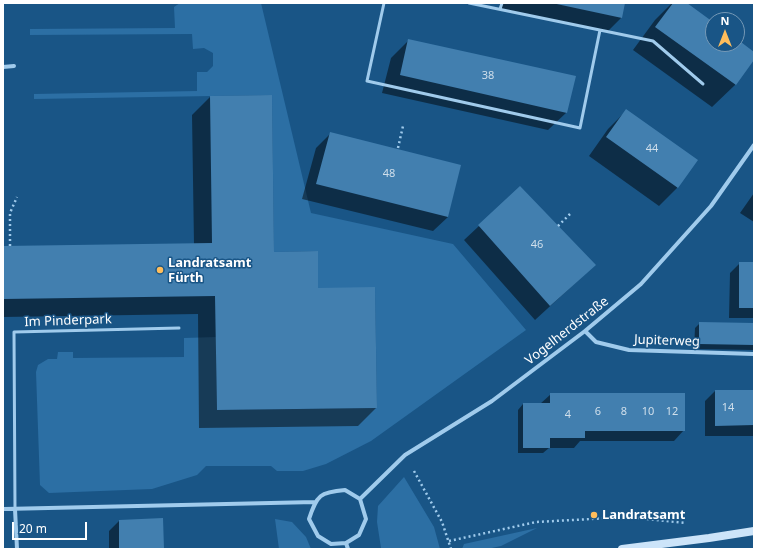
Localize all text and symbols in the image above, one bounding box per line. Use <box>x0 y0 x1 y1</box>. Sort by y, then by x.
north arrow <box>705 12 745 52</box>
text: N <box>721 13 729 28</box>
house number: 38 <box>482 69 494 83</box>
house number: 44 <box>646 142 658 156</box>
house number: 48 <box>383 167 395 181</box>
house number: 46 <box>531 238 543 252</box>
place label: Landratsamt Fürth <box>168 255 251 286</box>
marker: Landratsamt Fürth <box>155 265 165 275</box>
street label: Vogelherdstraße <box>522 294 612 368</box>
street label: Im Pinderpark <box>24 312 112 330</box>
street label: Jupiterweg <box>634 332 700 350</box>
house number: 14 <box>722 401 734 415</box>
house number: 6 <box>595 405 601 419</box>
house number: 8 <box>621 405 627 419</box>
house number: 10 <box>642 405 654 419</box>
house number: 12 <box>666 405 678 419</box>
house number: 4 <box>565 408 571 422</box>
place label: Landratsamt <box>602 507 685 523</box>
marker: Landratsamt <box>589 510 599 520</box>
scale bar <box>14 514 89 540</box>
text: 20 m <box>19 520 47 537</box>

